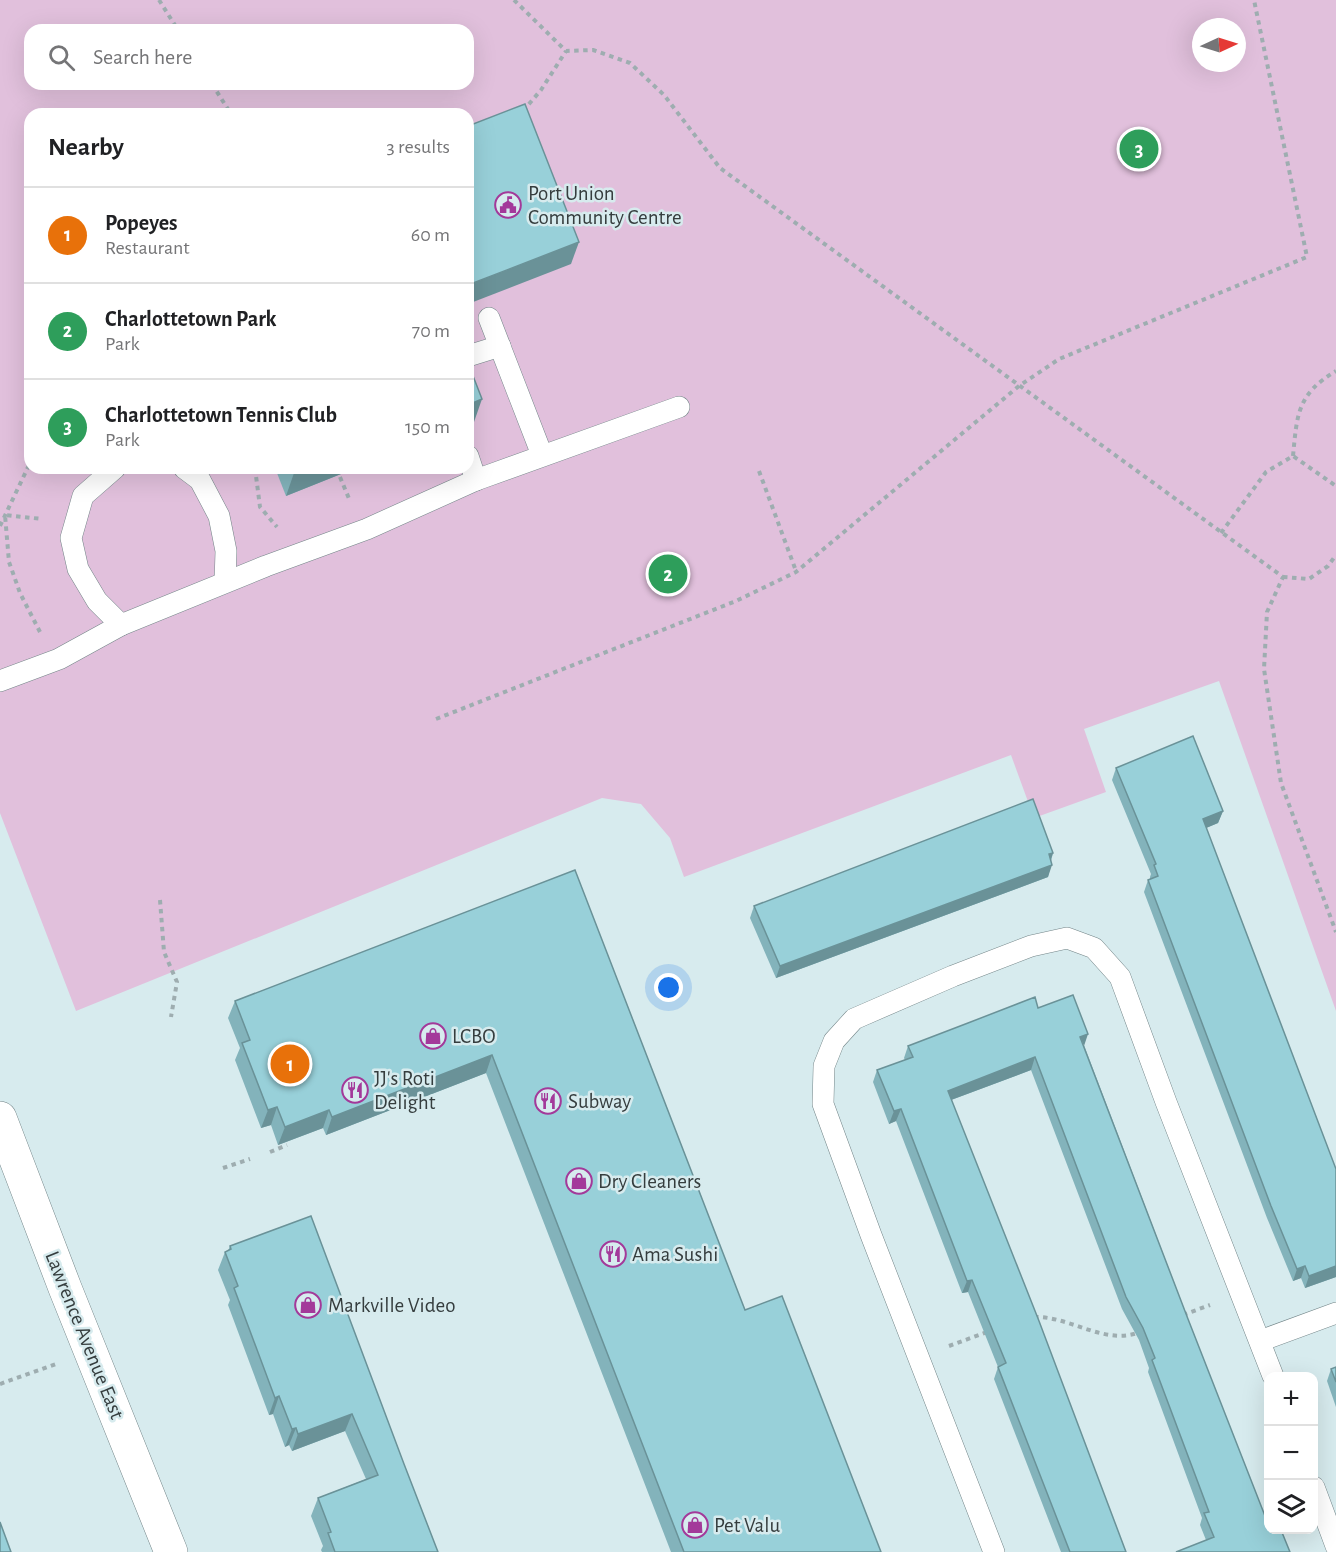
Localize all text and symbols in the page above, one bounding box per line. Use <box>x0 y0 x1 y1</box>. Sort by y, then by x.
north arrow <box>1192 18 1246 72</box>
search box <box>24 24 474 90</box>
icon: search <box>45 41 78 74</box>
text: Search here <box>93 46 192 68</box>
pin: 3 <box>1120 126 1158 172</box>
text: Nearby <box>48 134 124 160</box>
text: 3 results <box>386 137 450 157</box>
place label: Port Union Community Centre <box>528 183 682 228</box>
public building icon: Port Union Community Centre <box>493 190 523 220</box>
text: Popeyes <box>105 212 178 234</box>
text: 1 <box>64 225 71 245</box>
text: 60 m <box>411 225 450 245</box>
text: Restaurant <box>105 238 190 258</box>
text: Charlottetown Park <box>105 308 277 330</box>
text: 2 <box>63 321 72 341</box>
text: 70 m <box>412 321 450 341</box>
text: Park <box>105 334 140 354</box>
text: Charlottetown Tennis Club <box>105 404 337 426</box>
text: 3 <box>63 417 72 437</box>
text: 150 m <box>405 417 450 437</box>
text: Park <box>105 430 140 450</box>
pin: 2 <box>648 552 688 596</box>
your location <box>654 973 683 1002</box>
shop icon: LCBO <box>418 1021 448 1051</box>
place label: LCBO <box>452 1026 496 1047</box>
pin: 1 <box>270 1042 310 1086</box>
place label: JJ's Roti Delight <box>374 1068 436 1113</box>
restaurant icon: JJ's Roti Delight <box>340 1075 370 1105</box>
restaurant icon: Subway <box>533 1086 563 1116</box>
place label: Subway <box>568 1091 631 1112</box>
shop icon: Dry Cleaners <box>564 1166 594 1196</box>
place label: Dry Cleaners <box>598 1171 701 1192</box>
restaurant icon: Ama Sushi <box>598 1239 628 1269</box>
place label: Ama Sushi <box>632 1244 718 1265</box>
street label: Lawrence Avenue East <box>41 1248 128 1423</box>
shop icon: Markville Video <box>293 1290 323 1320</box>
place label: Markville Video <box>328 1295 456 1316</box>
map controls <box>1264 1372 1318 1534</box>
button: + <box>1264 1372 1318 1426</box>
button: − <box>1264 1426 1318 1480</box>
button: layers <box>1264 1480 1318 1534</box>
shop icon: Pet Valu <box>680 1510 710 1540</box>
place label: Pet Valu <box>714 1515 780 1536</box>

